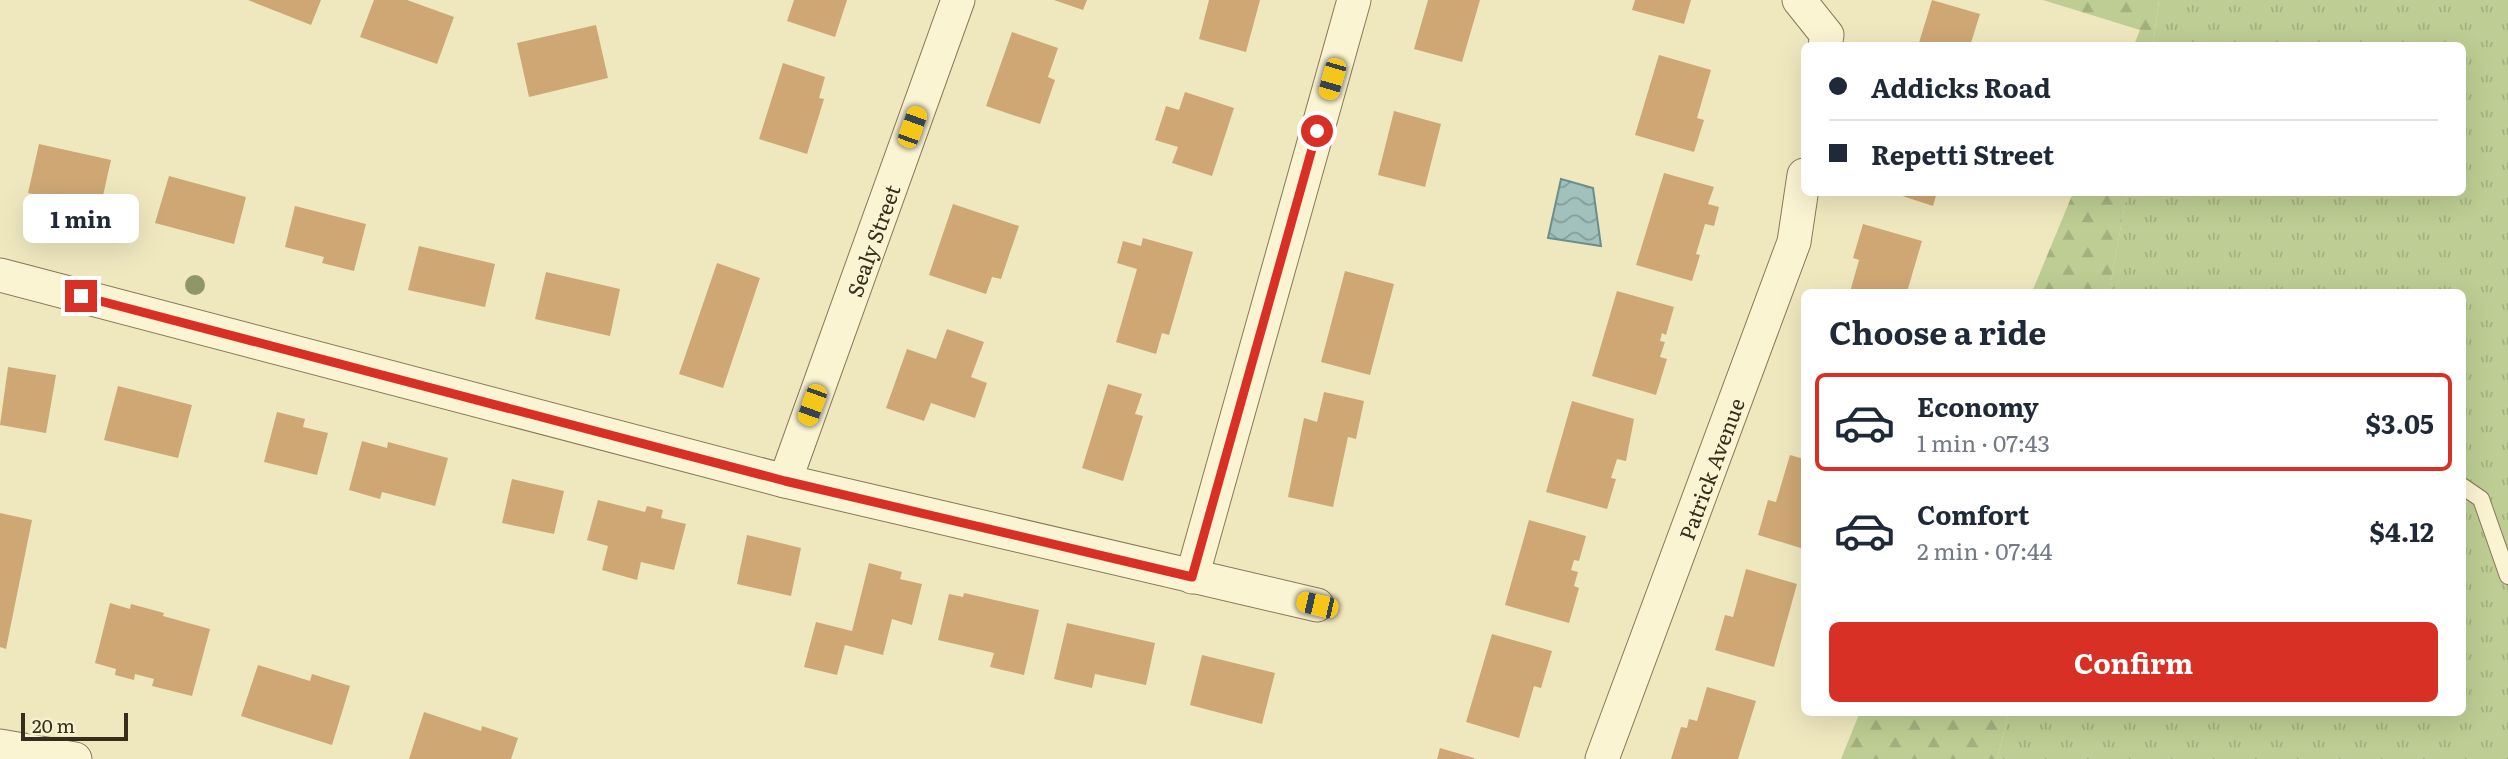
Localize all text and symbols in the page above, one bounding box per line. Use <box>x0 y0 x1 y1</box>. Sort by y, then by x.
car <box>1317 56 1348 102</box>
text: Addicks Road <box>1871 67 2051 106</box>
car <box>895 104 930 150</box>
route start <box>1301 115 1333 147</box>
text: Repetti Street <box>1871 134 2054 173</box>
street label: Sealy Street <box>837 179 906 301</box>
callout: 1 min <box>23 194 139 244</box>
text: 1 min <box>50 201 112 235</box>
route end <box>65 280 97 312</box>
text: Choose a ride <box>1829 307 2046 355</box>
car <box>795 382 830 428</box>
text: Economy <box>1917 386 2039 425</box>
icon: car <box>1833 391 1896 454</box>
street label: Patrick Avenue <box>1669 393 1751 544</box>
text: $3.05 <box>2365 403 2434 442</box>
text: 1 min · 07:43 <box>1917 425 2050 459</box>
text: Comfort <box>1917 494 2029 533</box>
icon: car <box>1833 499 1896 562</box>
text: $4.12 <box>2370 511 2434 550</box>
text: 2 min · 07:44 <box>1917 533 2052 567</box>
car <box>1295 590 1340 620</box>
button: Confirm <box>1829 622 2438 702</box>
scale bar <box>21 710 128 742</box>
text: 20 m <box>32 711 75 739</box>

